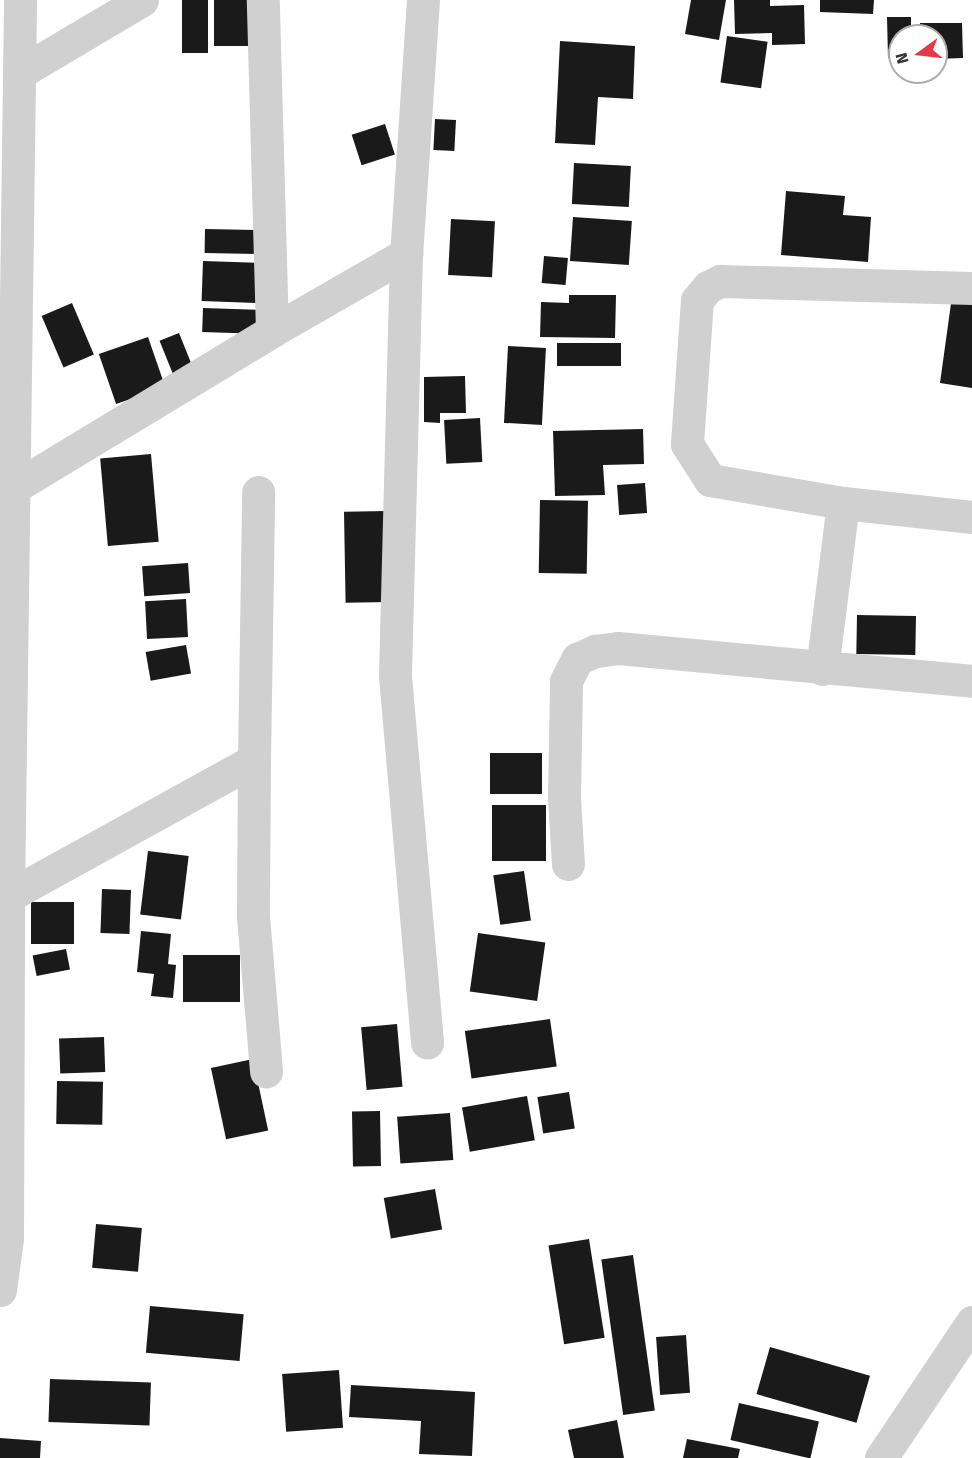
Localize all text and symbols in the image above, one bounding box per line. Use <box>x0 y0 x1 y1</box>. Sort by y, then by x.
north arrow <box>888 24 948 84</box>
text: N <box>892 51 913 66</box>

